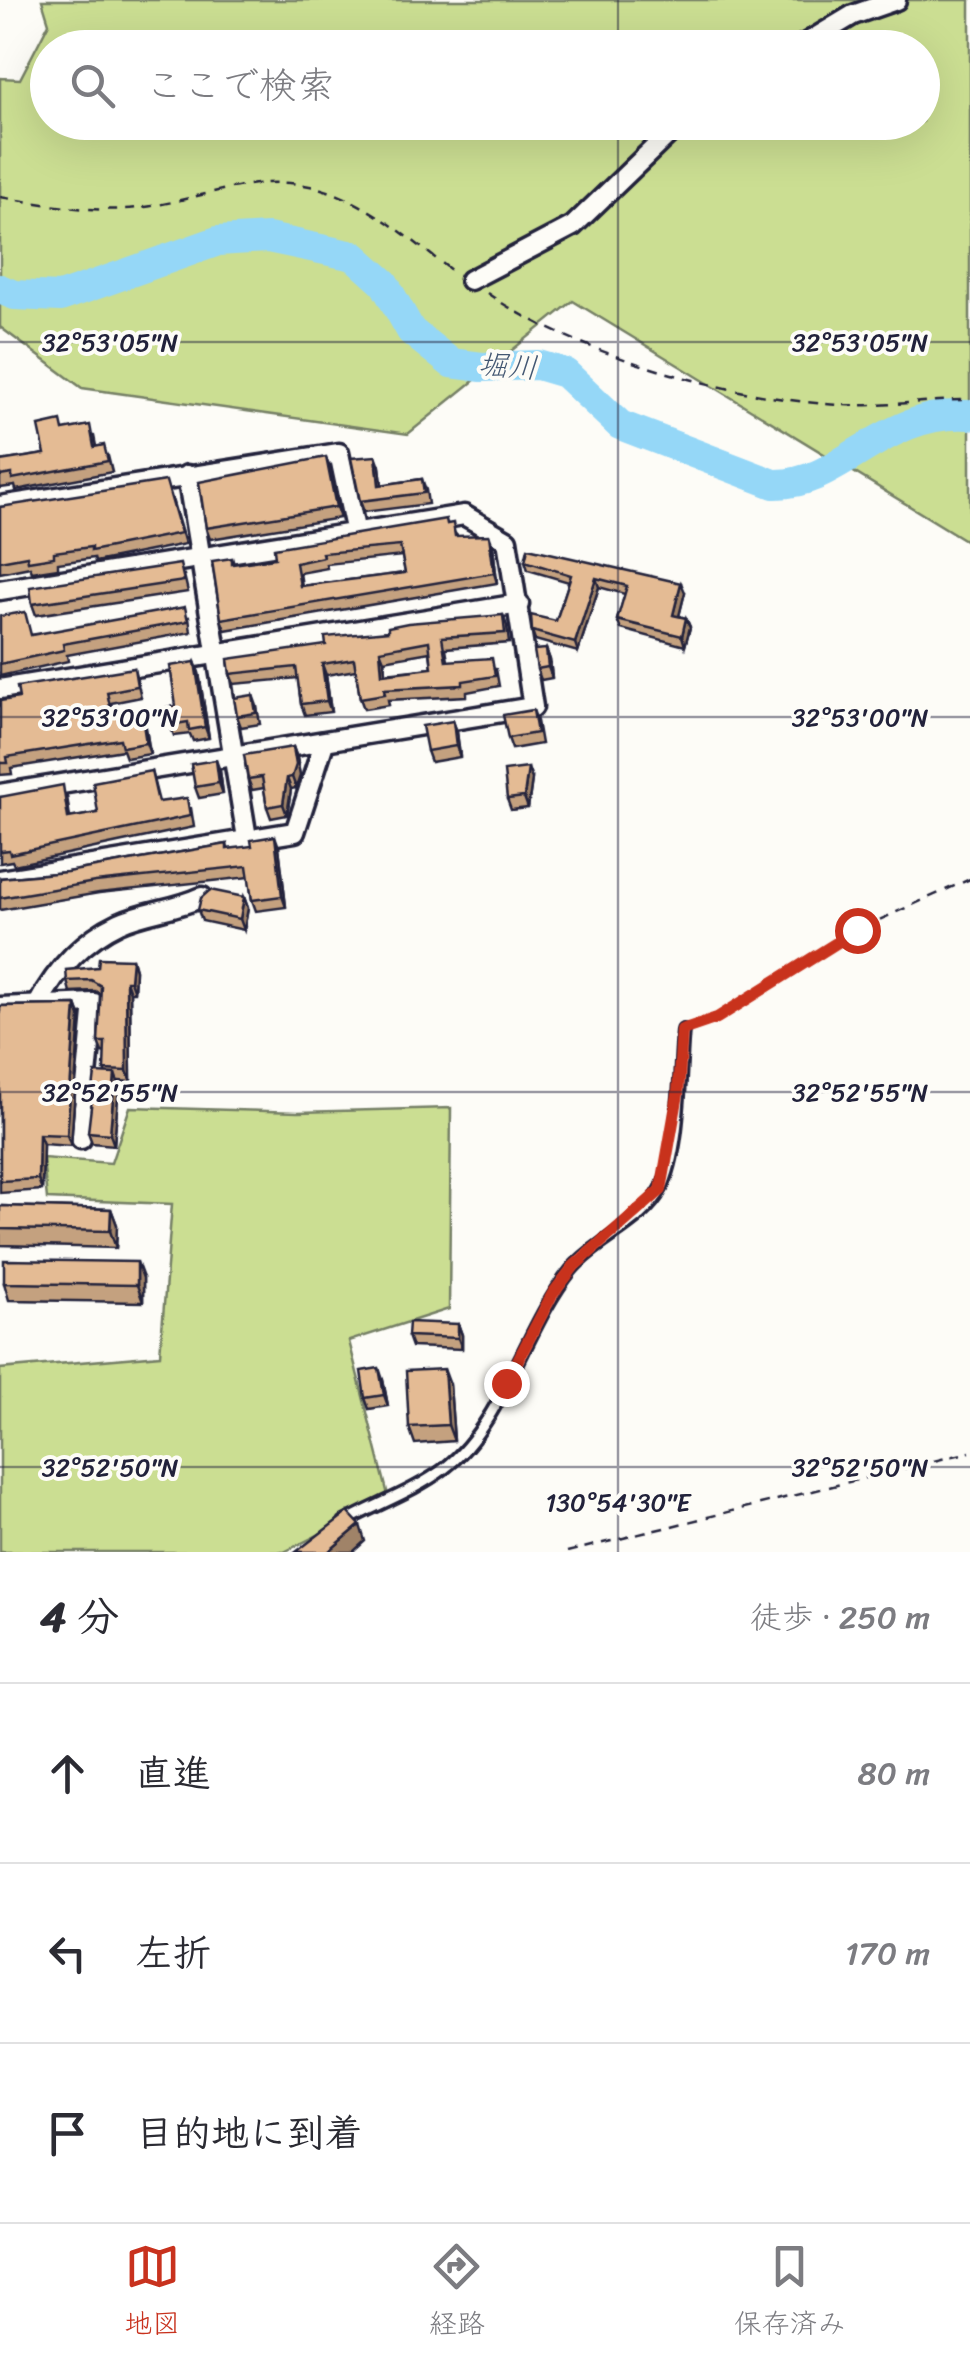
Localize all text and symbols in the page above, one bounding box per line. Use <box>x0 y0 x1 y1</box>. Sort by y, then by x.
search box <box>30 30 940 140</box>
text: ここで検索 <box>145 52 335 119</box>
icon: search <box>65 58 120 113</box>
text: 32°53'05"N <box>42 320 179 365</box>
text: 32°53'05"N <box>792 320 929 365</box>
water label: 堀川 <box>476 337 540 395</box>
text: 32°53'00"N <box>42 695 179 740</box>
text: 32°53'00"N <box>792 695 929 740</box>
route start <box>835 908 881 954</box>
text: 32°52'55"N <box>42 1070 179 1115</box>
text: 32°52'55"N <box>792 1070 929 1115</box>
route end <box>484 1361 530 1407</box>
text: 32°52'50"N <box>42 1445 179 1490</box>
text: 32°52'50"N <box>792 1445 929 1490</box>
text: 130°54'30"E <box>546 1480 693 1525</box>
text: 4 分 <box>40 1580 119 1654</box>
text: 徒歩 · 250 m <box>750 1589 930 1646</box>
text: 直進 <box>135 1740 211 1807</box>
text: 80 m <box>858 1745 930 1802</box>
icon: ahead <box>40 1746 95 1801</box>
text: 左折 <box>135 1920 211 1987</box>
text: 170 m <box>845 1925 930 1982</box>
icon: left <box>40 1926 95 1981</box>
text: 目的地に到着 <box>135 2100 363 2167</box>
icon: arrive <box>40 2106 95 2161</box>
tab: 地図 <box>124 2239 180 2348</box>
tab: 経路 <box>429 2239 485 2348</box>
tab: 保存済み <box>734 2239 846 2348</box>

